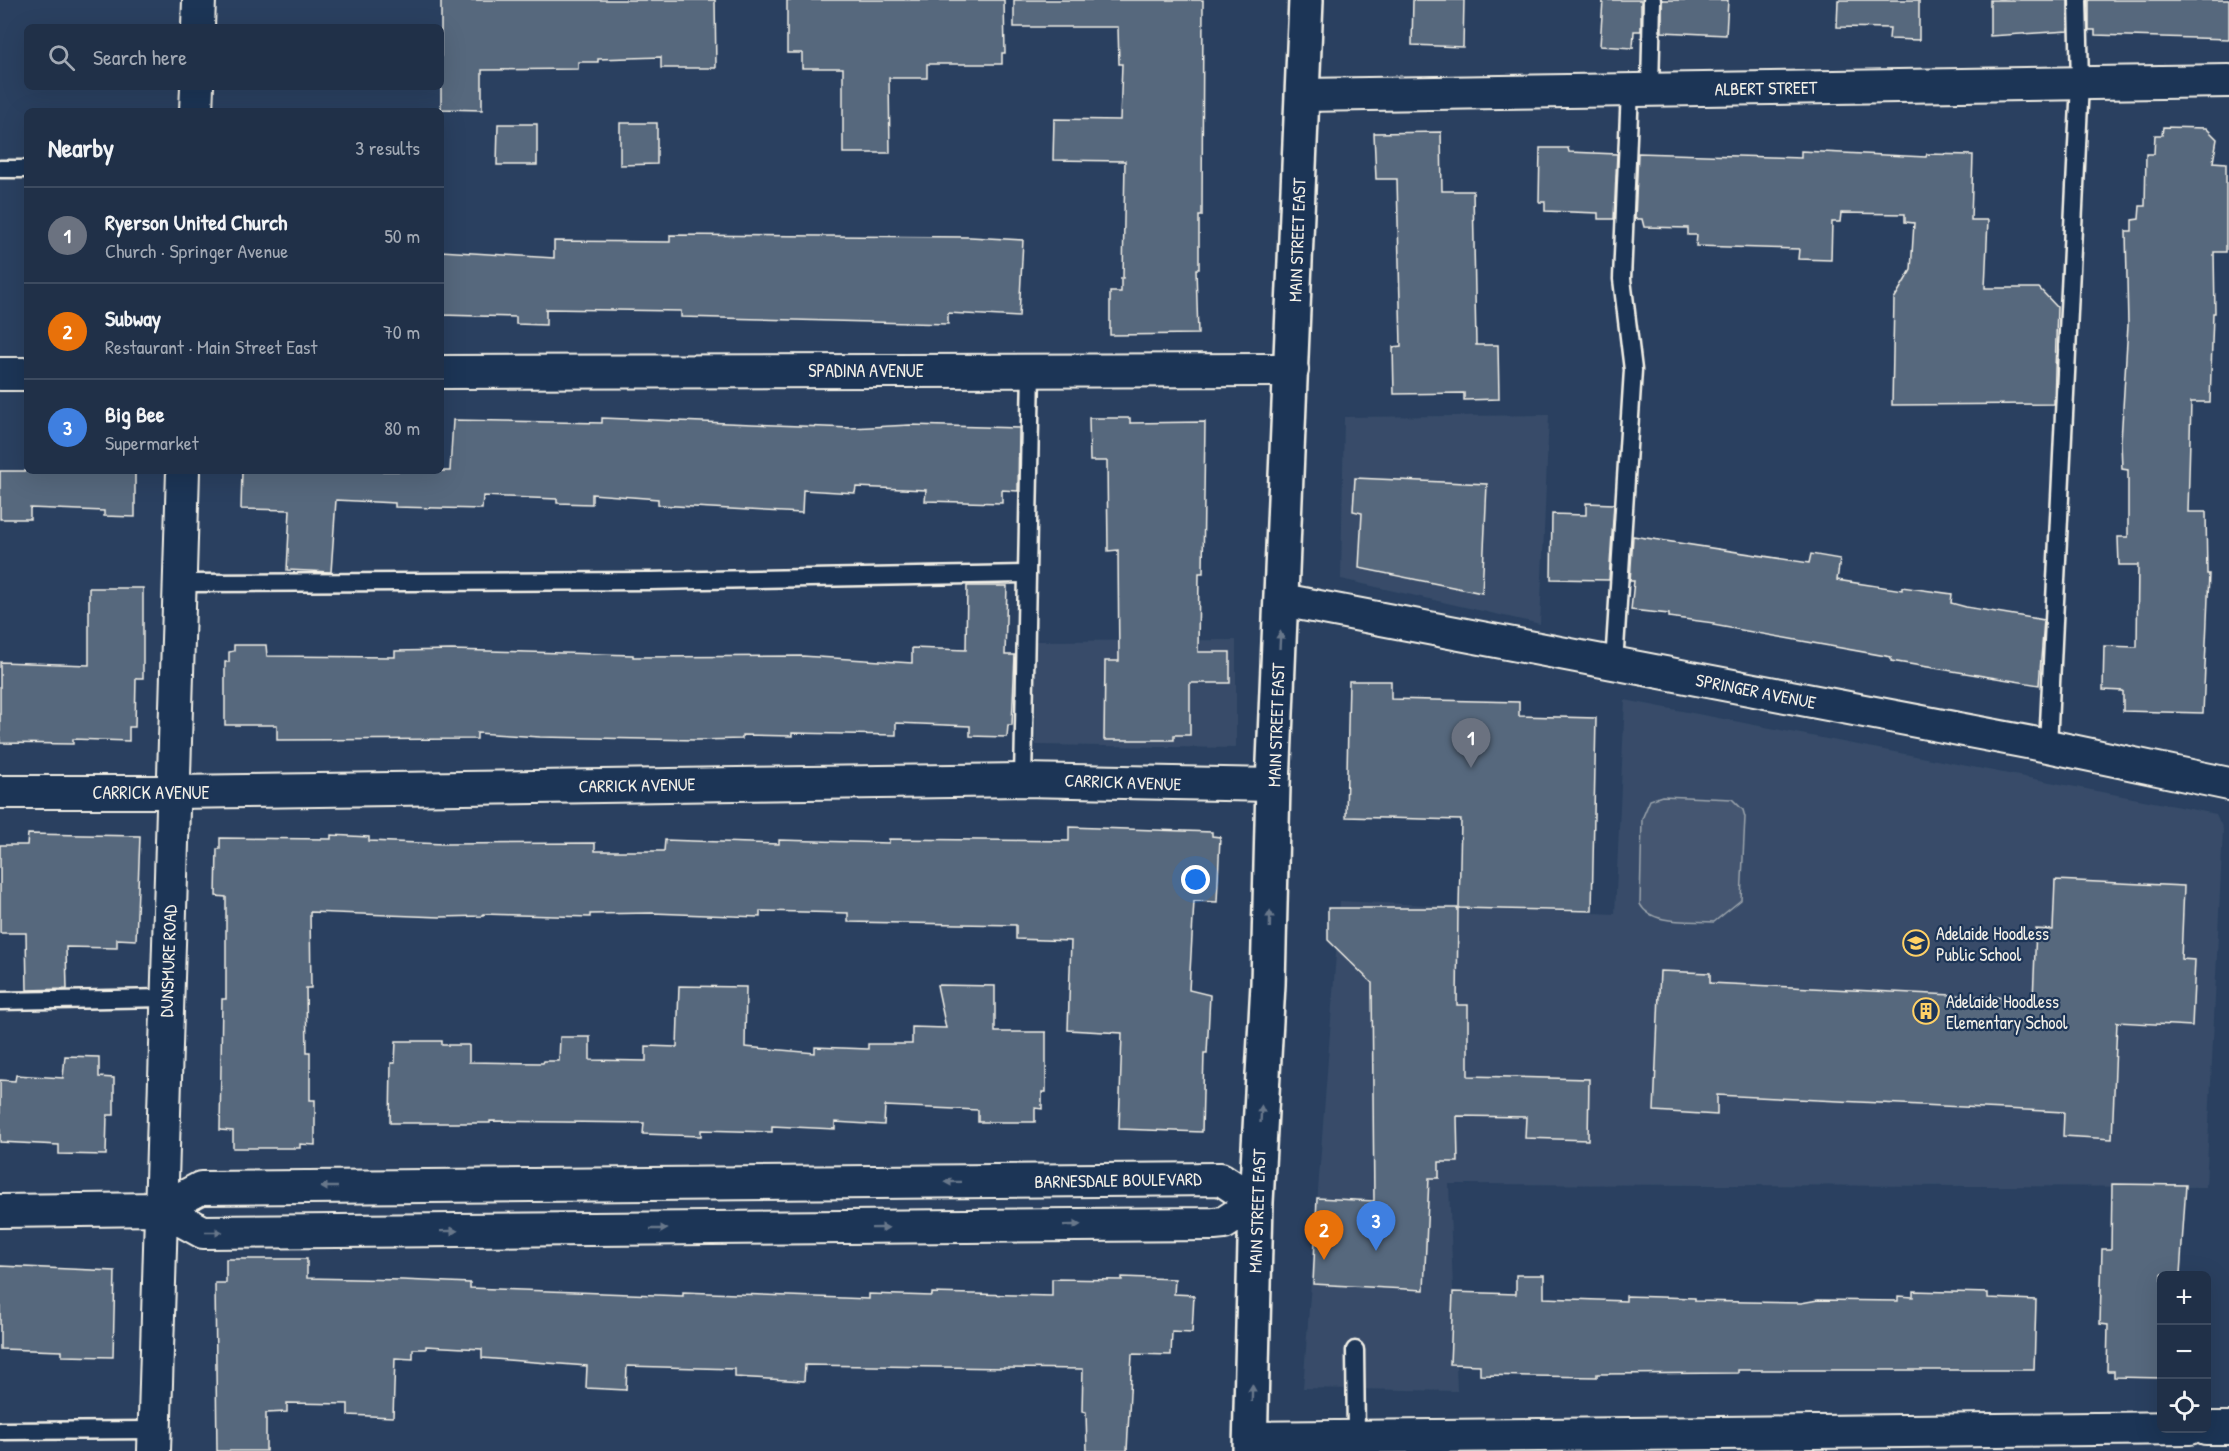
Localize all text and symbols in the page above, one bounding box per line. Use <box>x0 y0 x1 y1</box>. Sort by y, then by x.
search box <box>24 24 444 90</box>
icon: search <box>45 41 78 74</box>
text: Search here <box>93 42 187 72</box>
street label: ALBERT STREET <box>1715 75 1818 101</box>
text: Nearby <box>48 130 114 165</box>
text: 3 results <box>355 134 420 161</box>
street label: MAIN STREET EAST <box>1282 177 1312 302</box>
text: Ryerson United Church <box>105 207 287 237</box>
text: 1 <box>64 222 71 249</box>
text: 50 m <box>384 222 420 249</box>
text: Church · Springer Avenue <box>105 237 288 264</box>
text: Subway <box>105 303 161 333</box>
text: 2 <box>63 318 72 345</box>
text: 70 m <box>383 318 420 345</box>
text: Restaurant · Main Street East <box>105 333 317 360</box>
street label: SPADINA AVENUE <box>808 358 924 383</box>
text: Big Bee <box>105 399 165 429</box>
text: 3 <box>63 414 72 441</box>
text: 80 m <box>384 414 420 441</box>
text: Supermarket <box>105 429 199 456</box>
one-way arrow <box>1275 631 1284 650</box>
street label: MAIN STREET EAST <box>1261 662 1291 787</box>
street label: SPRINGER AVENUE <box>1694 667 1818 715</box>
pin: 1 <box>1452 718 1490 768</box>
street label: CARRICK AVENUE <box>1064 767 1182 797</box>
street label: CARRICK AVENUE <box>578 771 696 799</box>
street label: CARRICK AVENUE <box>93 780 210 805</box>
your location <box>1181 865 1210 894</box>
street label: DUNSMURE ROAD <box>154 904 182 1018</box>
one-way arrow <box>1265 909 1274 928</box>
place label: Adelaide Hoodless Public School <box>1936 921 2049 967</box>
school or university icon: Adelaide Hoodless Public School <box>1901 928 1931 958</box>
place label: Adelaide Hoodless Elementary School <box>1946 989 2068 1035</box>
building icon: Adelaide Hoodless Elementary School <box>1911 996 1941 1026</box>
one-way arrow <box>1257 1104 1266 1123</box>
street label: MAIN STREET EAST <box>1242 1148 1272 1273</box>
street label: BARNESDALE BOULEVARD <box>1034 1166 1202 1194</box>
one-way arrow <box>943 1177 962 1187</box>
one-way arrow <box>320 1182 339 1192</box>
pin: 3 <box>1356 1202 1396 1251</box>
pin: 2 <box>1304 1210 1344 1260</box>
one-way arrow <box>1063 1220 1082 1230</box>
one-way arrow <box>870 1223 889 1233</box>
one-way arrow <box>649 1224 668 1234</box>
one-way arrow <box>439 1226 458 1235</box>
one-way arrow <box>204 1227 223 1237</box>
map controls <box>2157 1271 2211 1433</box>
button: + <box>2157 1271 2211 1325</box>
button: − <box>2157 1325 2211 1379</box>
button: locate <box>2157 1379 2211 1433</box>
one-way arrow <box>1247 1383 1256 1402</box>

